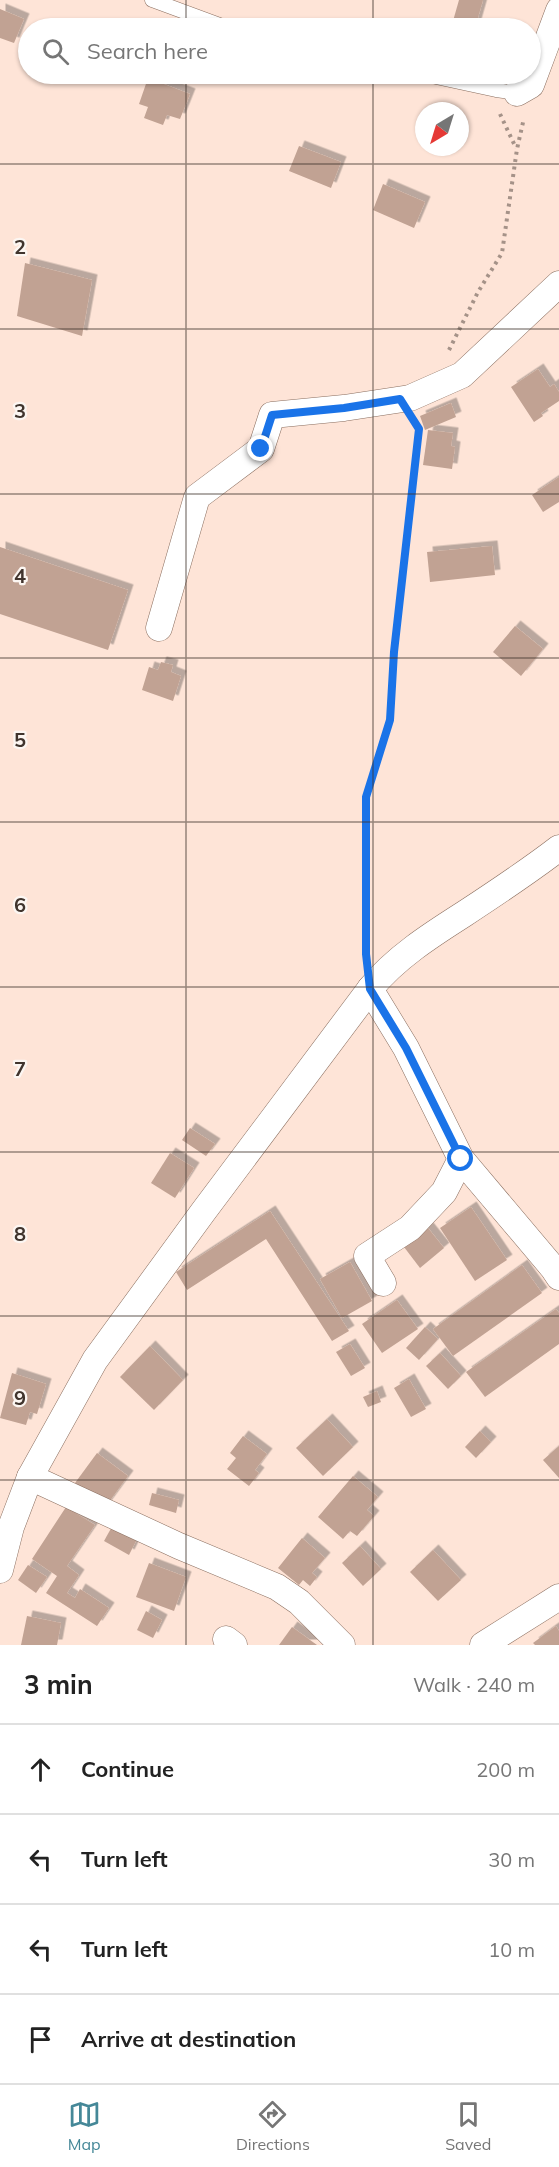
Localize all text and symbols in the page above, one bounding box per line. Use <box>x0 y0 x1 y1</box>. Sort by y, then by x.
search box <box>18 18 541 84</box>
icon: search <box>39 35 72 68</box>
text: Search here <box>87 37 208 65</box>
north arrow <box>415 102 469 156</box>
text: 2 <box>14 234 26 259</box>
text: 3 <box>14 398 26 423</box>
route end <box>247 435 273 461</box>
text: 4 <box>14 563 26 588</box>
text: 5 <box>14 727 26 752</box>
text: 6 <box>14 892 26 917</box>
text: 7 <box>14 1056 26 1081</box>
route start <box>447 1145 473 1171</box>
text: 8 <box>14 1221 26 1246</box>
text: 9 <box>14 1385 26 1410</box>
text: 3 min <box>24 1668 93 1701</box>
text: Walk · 240 m <box>413 1672 535 1697</box>
icon: ahead <box>24 1753 57 1786</box>
text: Continue <box>81 1755 174 1783</box>
text: 200 m <box>476 1757 535 1782</box>
icon: left <box>24 1843 57 1876</box>
text: Turn left <box>81 1845 168 1873</box>
text: 30 m <box>488 1847 535 1872</box>
icon: left <box>24 1933 57 1966</box>
text: Turn left <box>81 1935 168 1963</box>
text: 10 m <box>488 1937 535 1962</box>
icon: arrive <box>24 2023 57 2056</box>
text: Arrive at destination <box>81 2025 296 2053</box>
tab: Map <box>68 2098 101 2154</box>
tab: Directions <box>236 2098 310 2154</box>
tab: Saved <box>445 2098 491 2154</box>

